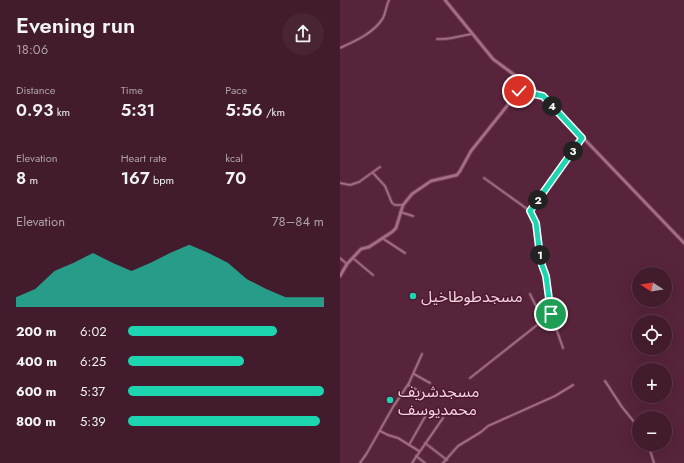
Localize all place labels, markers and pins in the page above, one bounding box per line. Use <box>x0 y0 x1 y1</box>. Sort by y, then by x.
pin <box>502 74 536 108</box>
pin: 4 <box>542 96 562 116</box>
pin: 3 <box>563 141 583 161</box>
pin: 2 <box>528 190 548 210</box>
pin: 1 <box>530 245 550 265</box>
place label: مسجدطوطاخیل <box>421 285 523 308</box>
marker: مسجدطوطاخیل <box>408 291 418 301</box>
pin <box>534 297 568 331</box>
place label: مسجدشریف محمدیوسف <box>398 380 479 421</box>
marker: مسجدشریف محمدیوسف <box>385 395 395 405</box>

